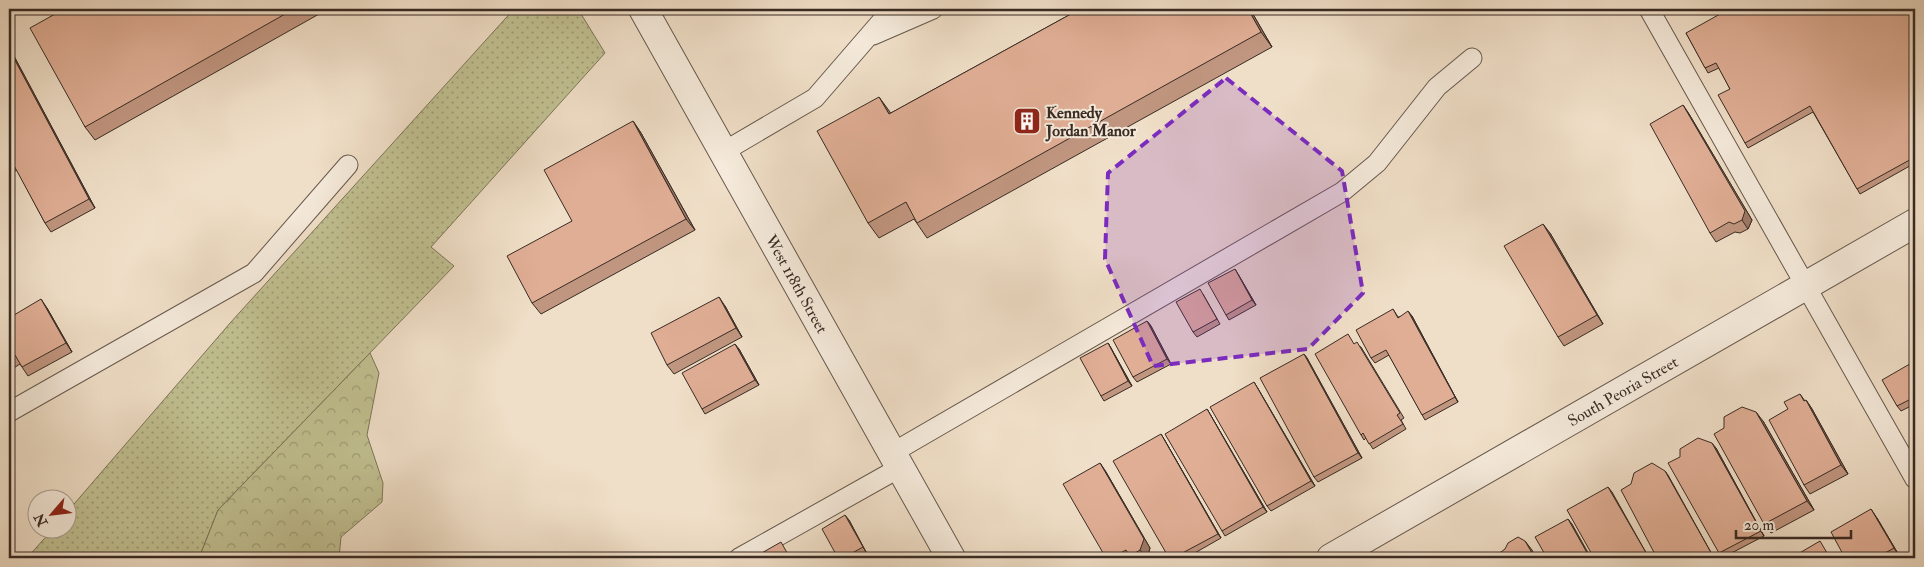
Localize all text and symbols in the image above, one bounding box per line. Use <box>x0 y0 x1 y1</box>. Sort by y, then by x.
place label: Kennedy Jordan Manor <box>1045 103 1137 142</box>
building icon: Kennedy Jordan Manor <box>1012 106 1042 136</box>
street label: West 118th Street <box>760 230 832 337</box>
street label: South Peoria Street <box>1564 352 1682 431</box>
north arrow <box>28 490 78 540</box>
scale bar <box>1736 507 1852 539</box>
text: N <box>30 510 52 530</box>
text: 20 m <box>1744 516 1774 535</box>

